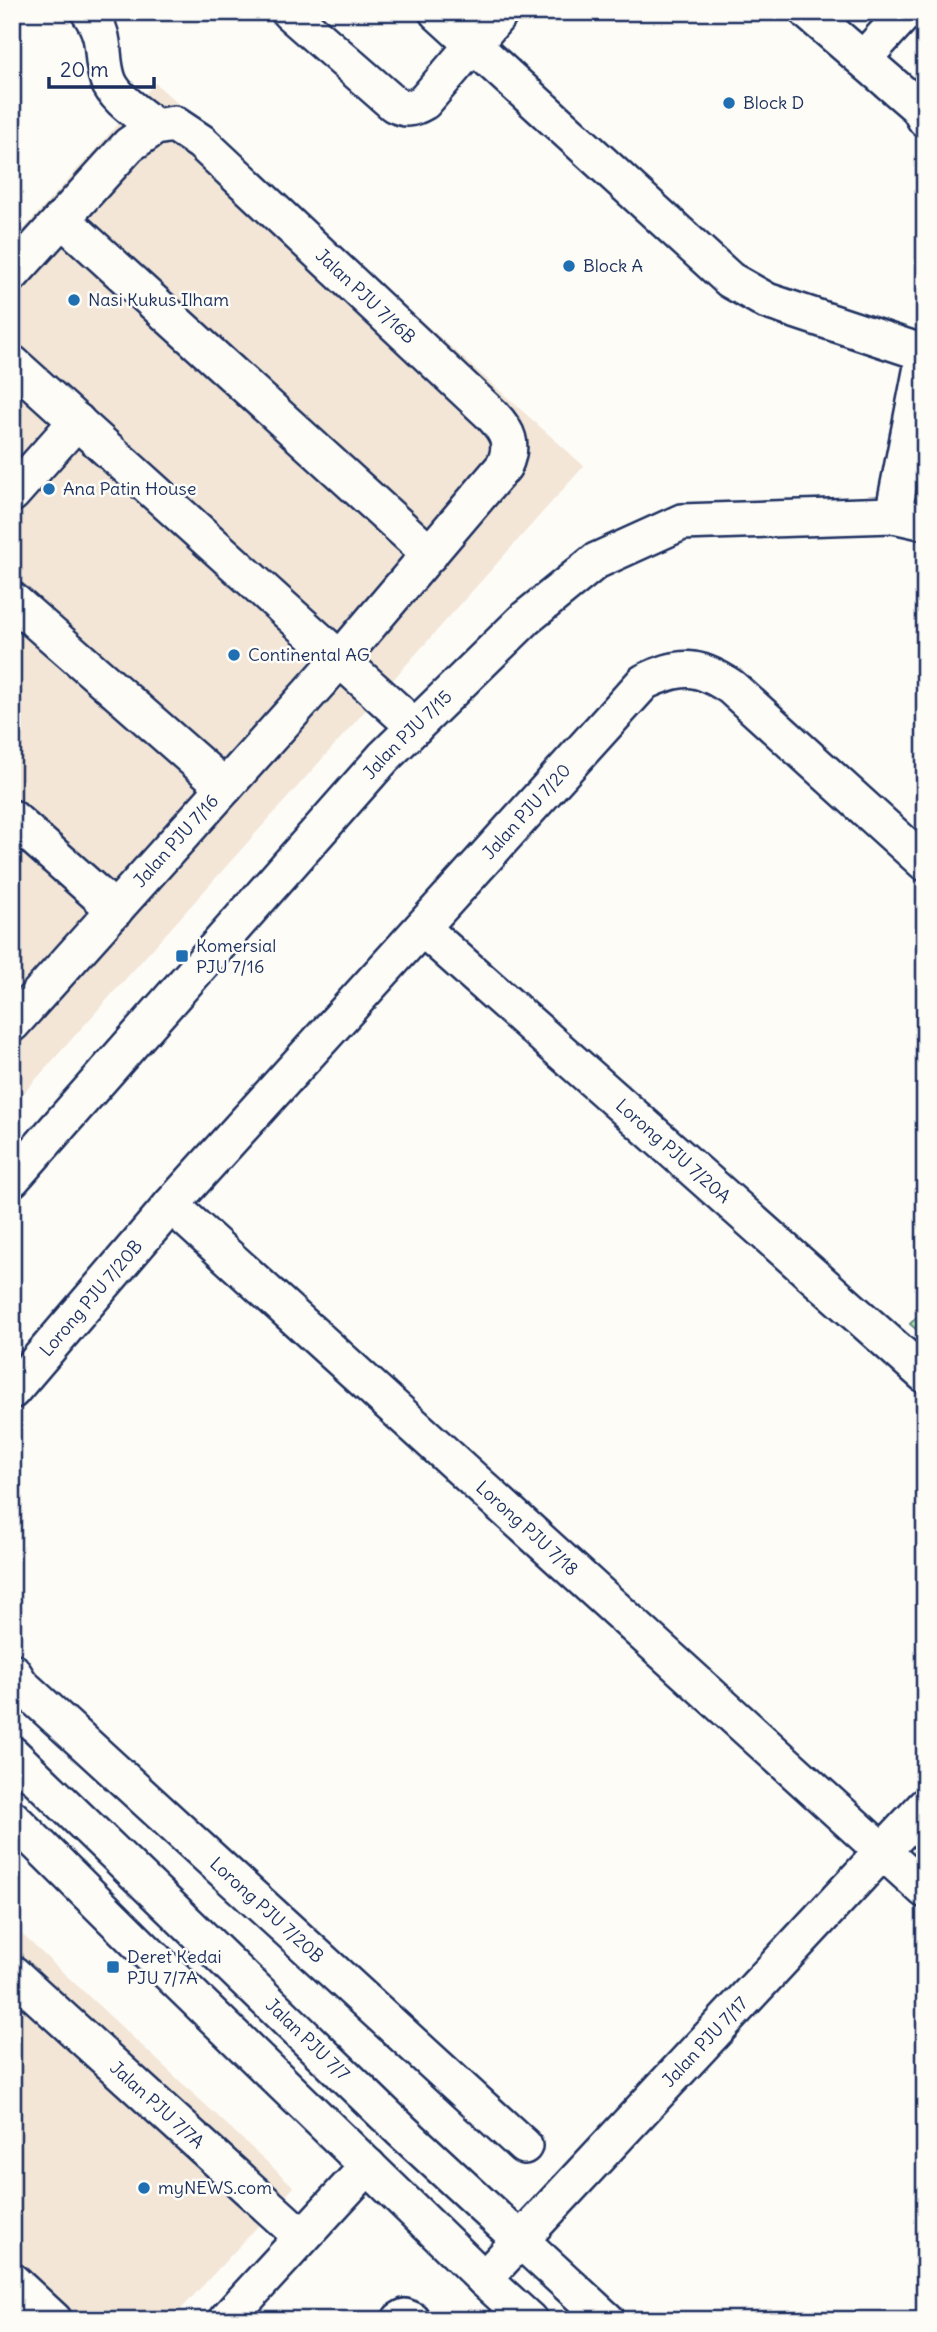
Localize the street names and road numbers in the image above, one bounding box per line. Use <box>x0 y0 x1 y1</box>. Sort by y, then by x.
street label: Jalan PJU 7/16B <box>311 244 421 348</box>
street label: Jalan PJU 7/15 <box>358 685 457 784</box>
street label: Jalan PJU 7/20 <box>477 759 575 864</box>
street label: Jalan PJU 7/16 <box>128 790 223 892</box>
street label: Lorong PJU 7/20A <box>611 1094 736 1208</box>
street label: Lorong PJU 7/20B <box>35 1235 147 1361</box>
street label: Lorong PJU 7/18 <box>471 1476 583 1580</box>
street label: Lorong PJU 7/20B <box>205 1852 329 1968</box>
street label: Jalan PJU 7/17 <box>657 1992 752 2092</box>
street label: Jalan PJU 7/7 <box>261 1993 355 2085</box>
street label: Jalan PJU 7/7A <box>105 2056 209 2153</box>

